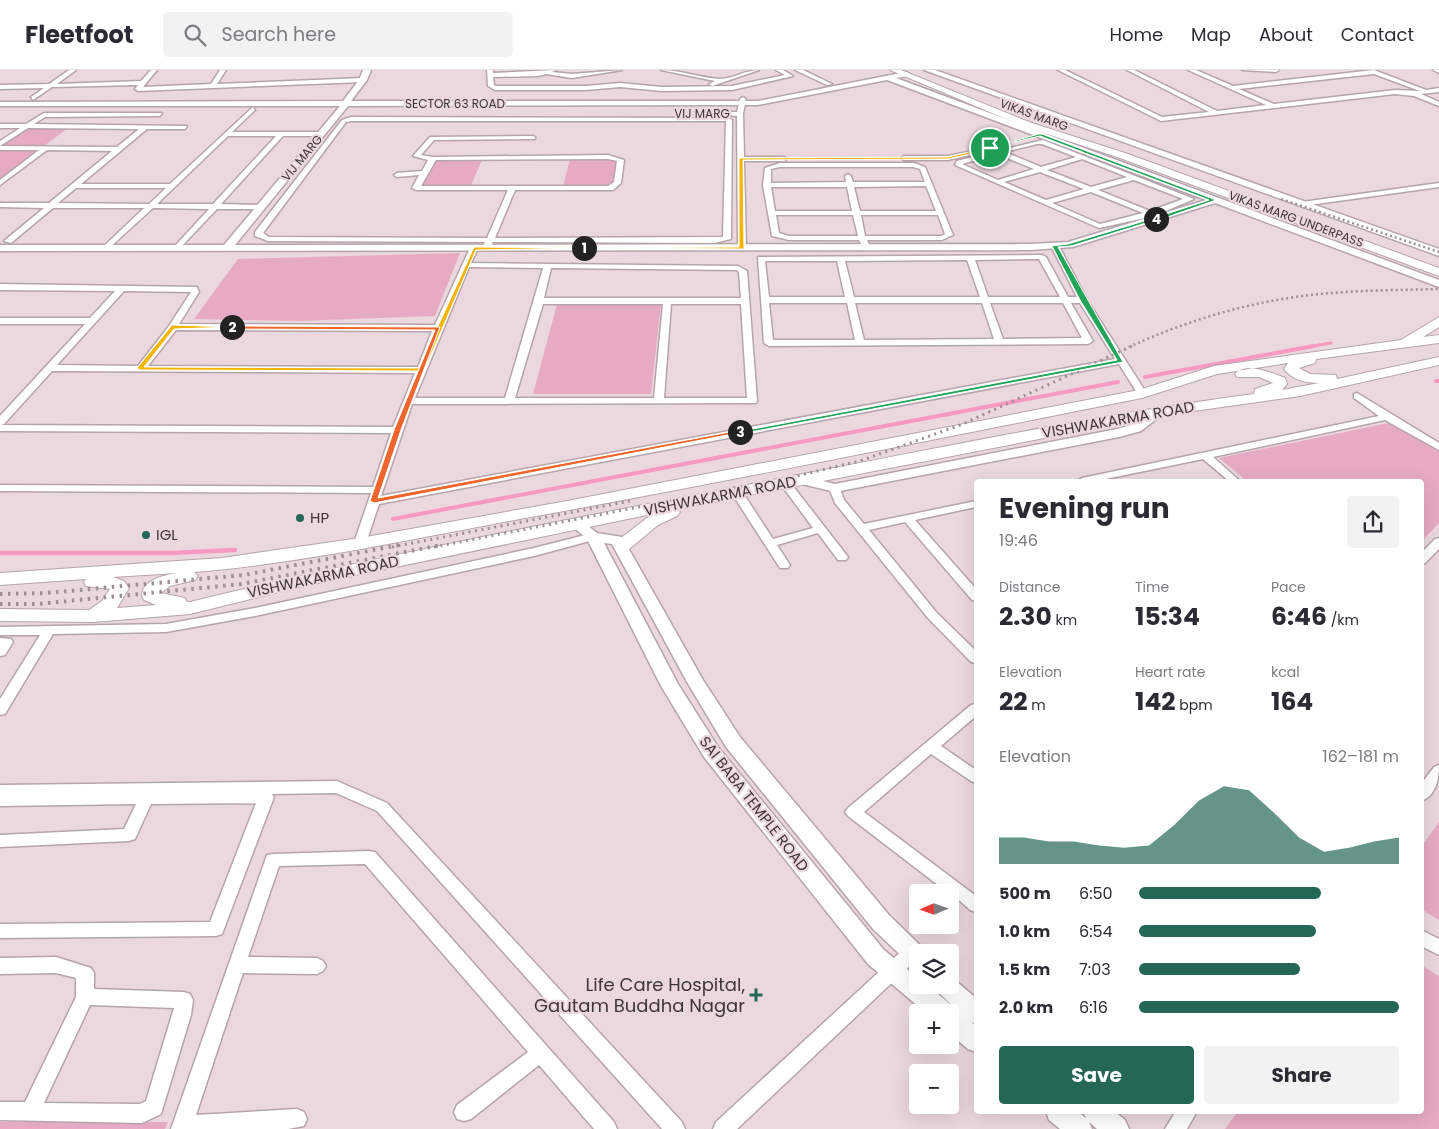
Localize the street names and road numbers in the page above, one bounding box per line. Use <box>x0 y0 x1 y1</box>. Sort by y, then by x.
street label: VIKAS MARG <box>998 94 1071 135</box>
street label: SECTOR 63 ROAD <box>405 95 505 112</box>
street label: VIJ MARG <box>674 105 730 122</box>
street label: VIJ MARG <box>277 131 326 184</box>
street label: VIKAS MARG UNDERPASS <box>1226 186 1366 251</box>
street label: VISHWAKARMA ROAD <box>1040 396 1196 443</box>
street label: VISHWAKARMA ROAD <box>642 470 798 521</box>
street label: VISHWAKARMA ROAD <box>245 550 401 603</box>
street label: SAI BABA TEMPLE ROAD <box>695 732 814 876</box>

